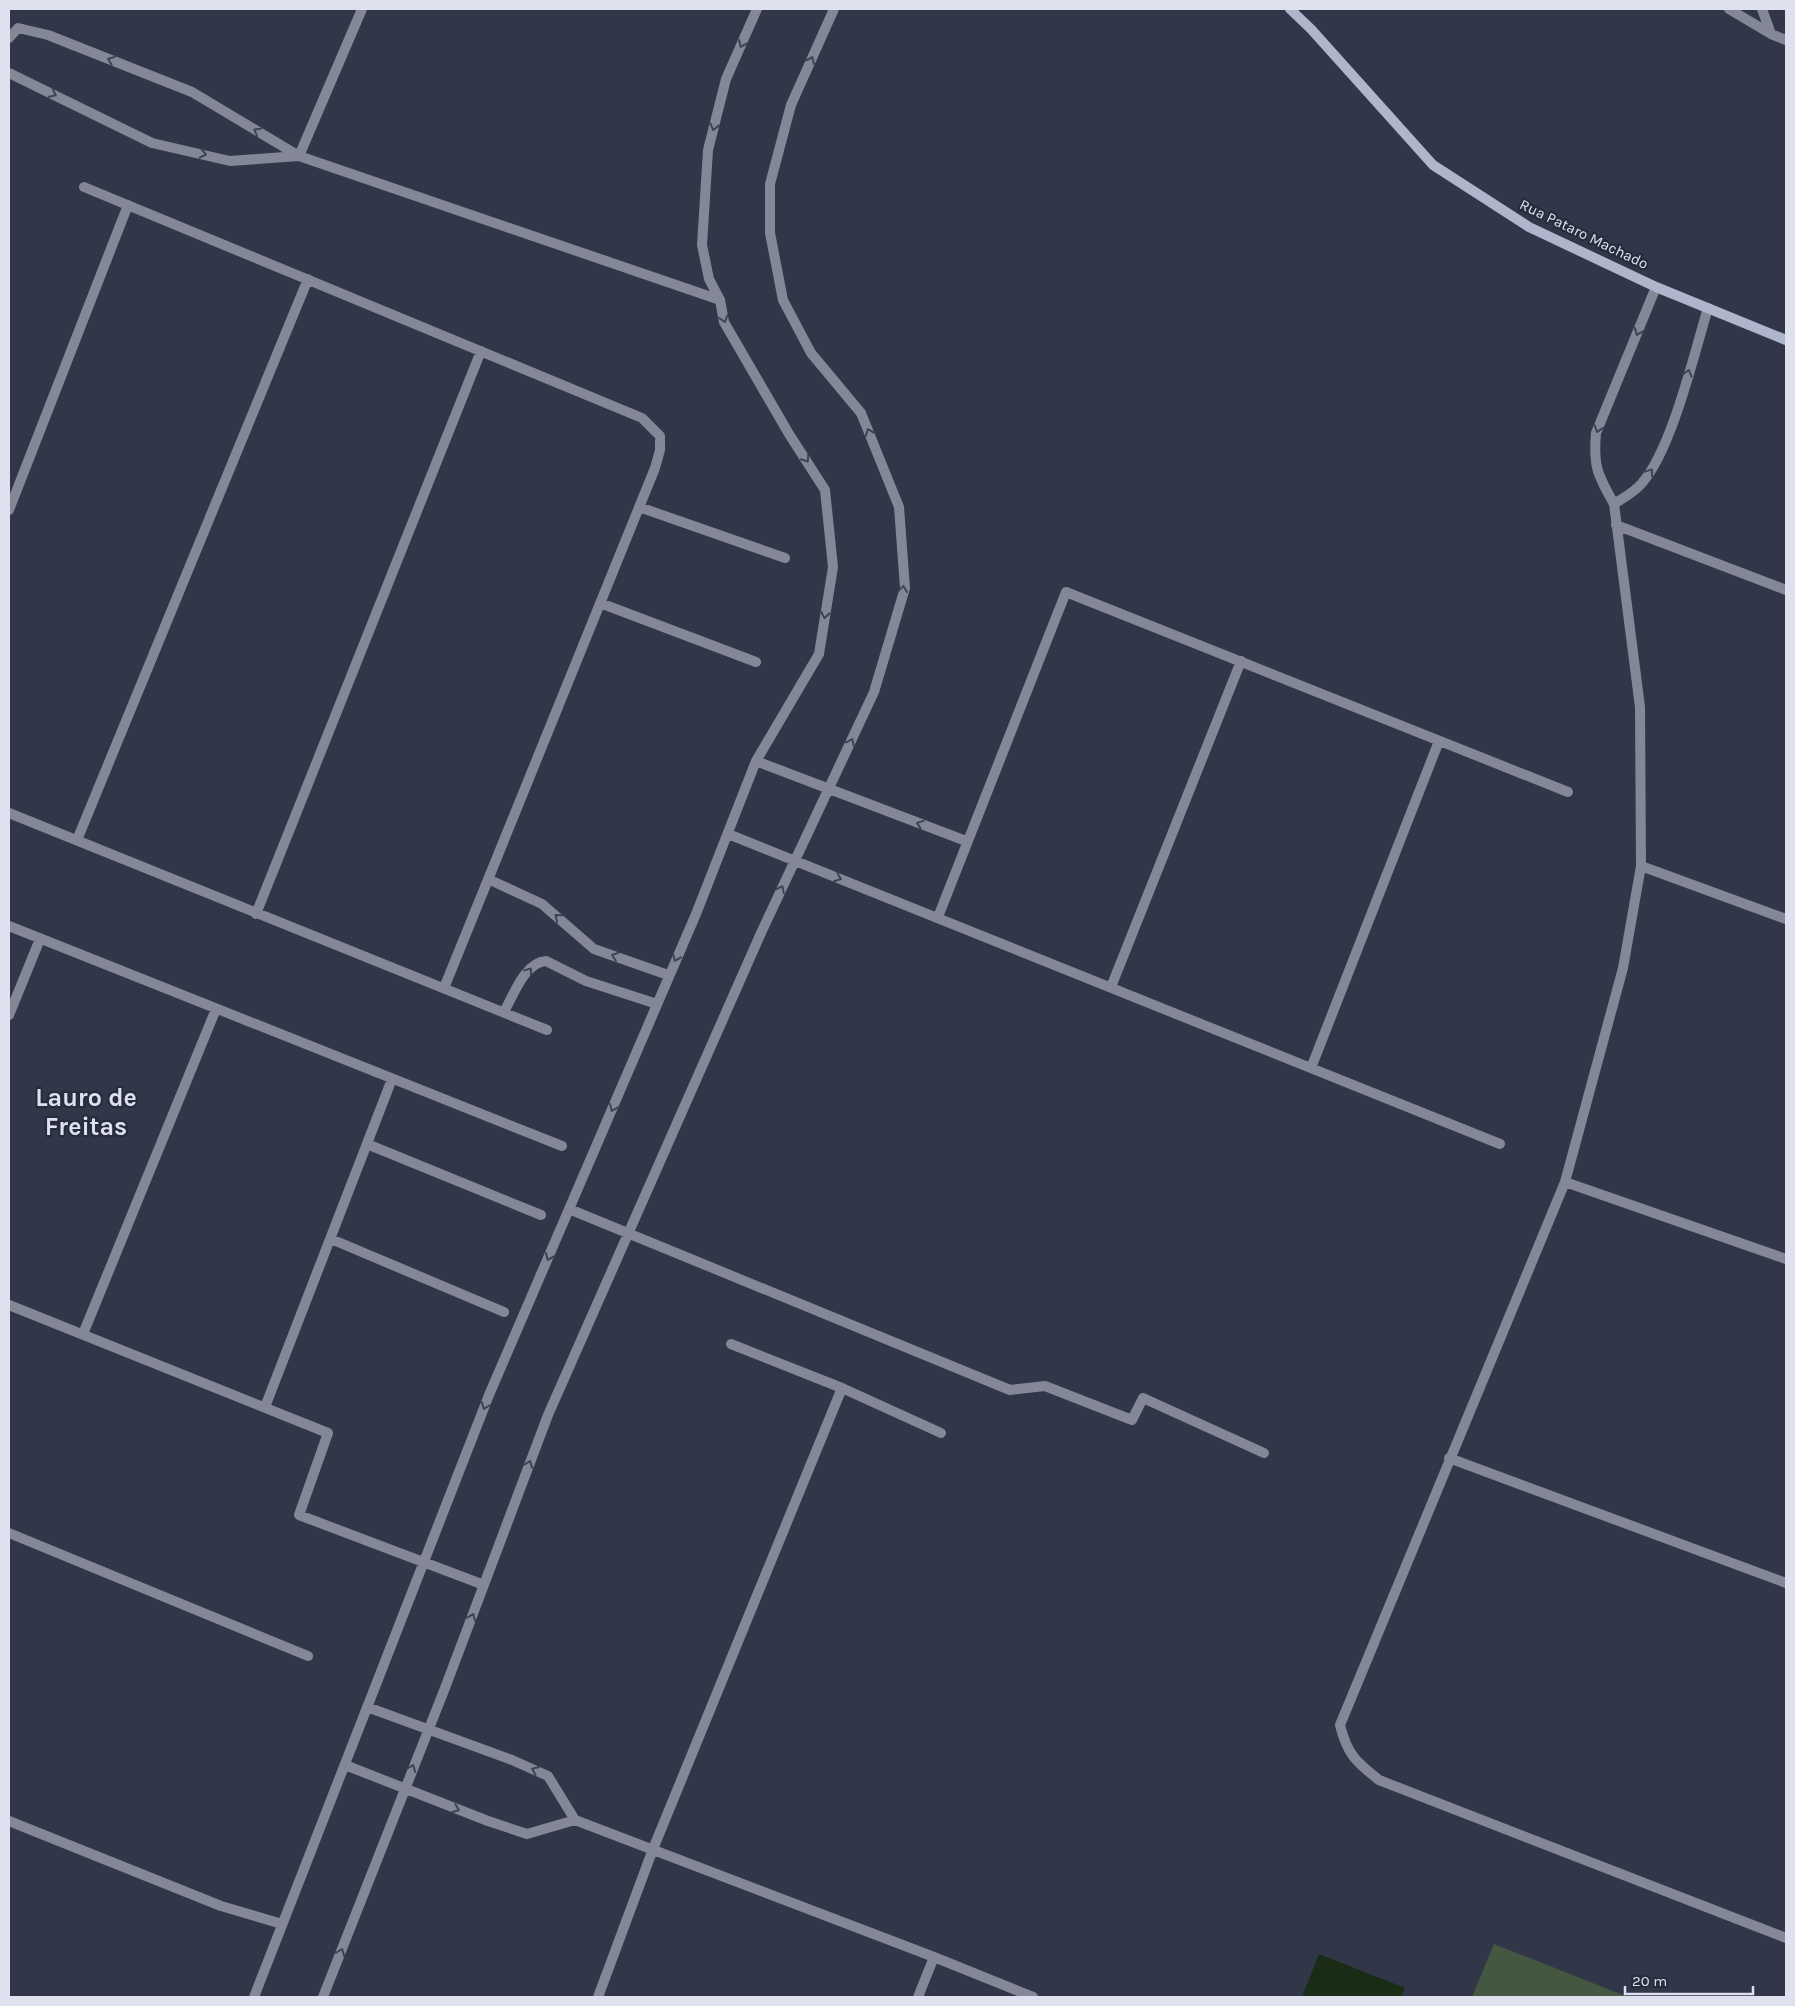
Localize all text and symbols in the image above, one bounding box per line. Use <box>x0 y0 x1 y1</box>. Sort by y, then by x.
one-way arrow <box>737 39 748 48</box>
one-way arrow <box>108 56 116 66</box>
one-way arrow <box>804 56 815 65</box>
one-way arrow <box>47 88 56 98</box>
one-way arrow <box>709 122 720 131</box>
one-way arrow <box>254 127 263 137</box>
one-way arrow <box>198 148 207 159</box>
street label: Rua Pataro Machado <box>1517 195 1651 273</box>
one-way arrow <box>719 314 729 323</box>
one-way arrow <box>1634 327 1644 336</box>
one-way arrow <box>1682 370 1692 378</box>
one-way arrow <box>1594 425 1604 433</box>
one-way arrow <box>864 428 875 437</box>
one-way arrow <box>799 454 809 463</box>
one-way arrow <box>1644 468 1653 477</box>
one-way arrow <box>897 584 908 592</box>
one-way arrow <box>821 611 831 619</box>
one-way arrow <box>845 738 855 747</box>
one-way arrow <box>917 820 925 830</box>
one-way arrow <box>833 872 842 882</box>
one-way arrow <box>775 885 785 894</box>
one-way arrow <box>554 913 563 922</box>
one-way arrow <box>611 952 619 962</box>
one-way arrow <box>672 953 683 962</box>
one-way arrow <box>523 967 532 977</box>
district label: Lauro de Freitas <box>35 1083 137 1141</box>
one-way arrow <box>608 1103 619 1112</box>
one-way arrow <box>544 1252 555 1261</box>
one-way arrow <box>481 1402 491 1410</box>
one-way arrow <box>523 1461 533 1469</box>
one-way arrow <box>466 1613 476 1621</box>
one-way arrow <box>406 1764 416 1772</box>
one-way arrow <box>531 1766 540 1777</box>
one-way arrow <box>451 1802 460 1813</box>
one-way arrow <box>335 1948 345 1957</box>
scale bar <box>1625 1964 1752 1996</box>
text: 20 m <box>1632 1972 1667 1990</box>

